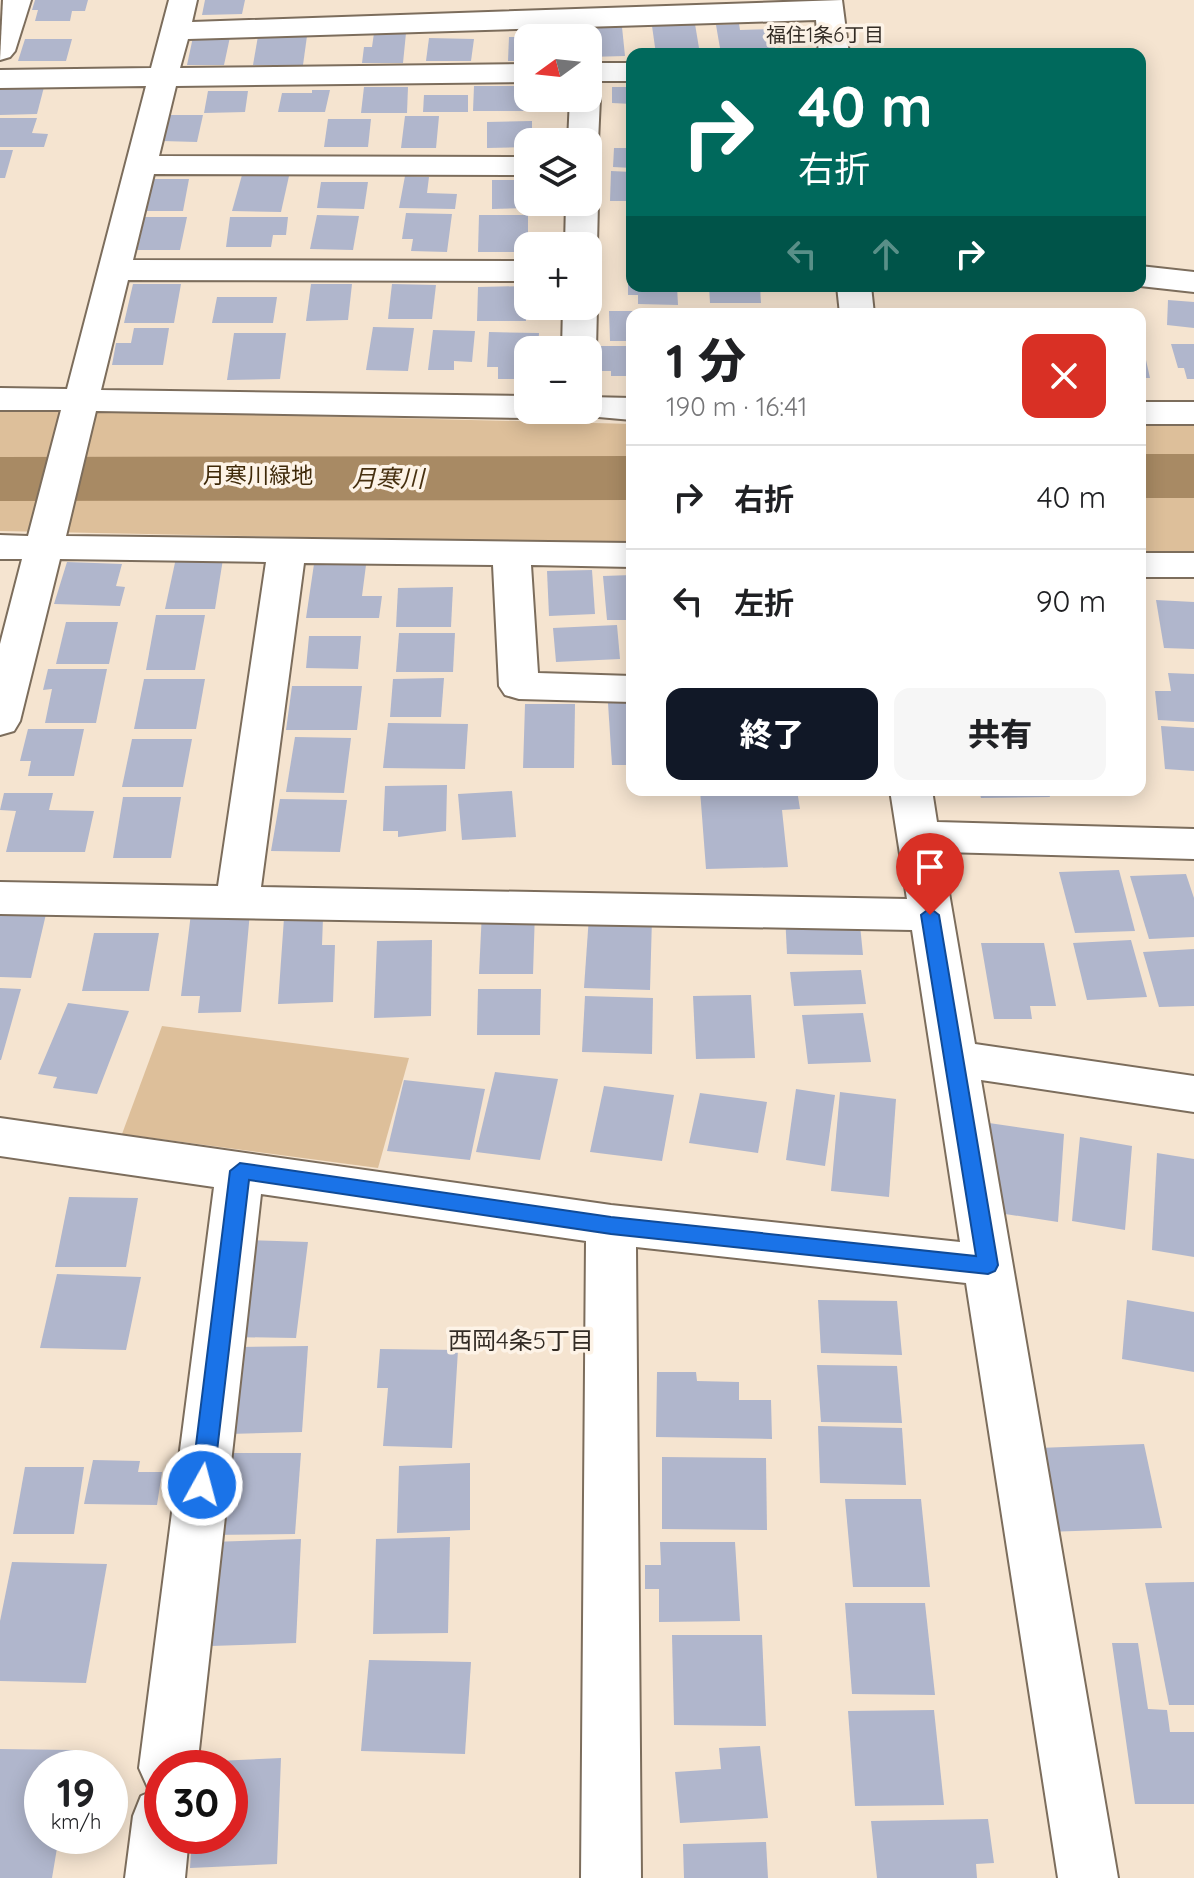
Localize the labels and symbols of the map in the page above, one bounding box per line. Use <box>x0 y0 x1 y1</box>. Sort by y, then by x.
district label: 福住1条6丁目 <box>766 22 884 47</box>
north arrow <box>514 24 602 112</box>
park label: 月寒川緑地 <box>203 461 313 489</box>
water label: 月寒川 <box>352 463 427 493</box>
pin <box>896 833 964 915</box>
district label: 西岡4条5丁目 <box>448 1325 594 1355</box>
position arrow <box>160 1443 244 1527</box>
speed limit sign: 30 <box>144 1750 248 1854</box>

